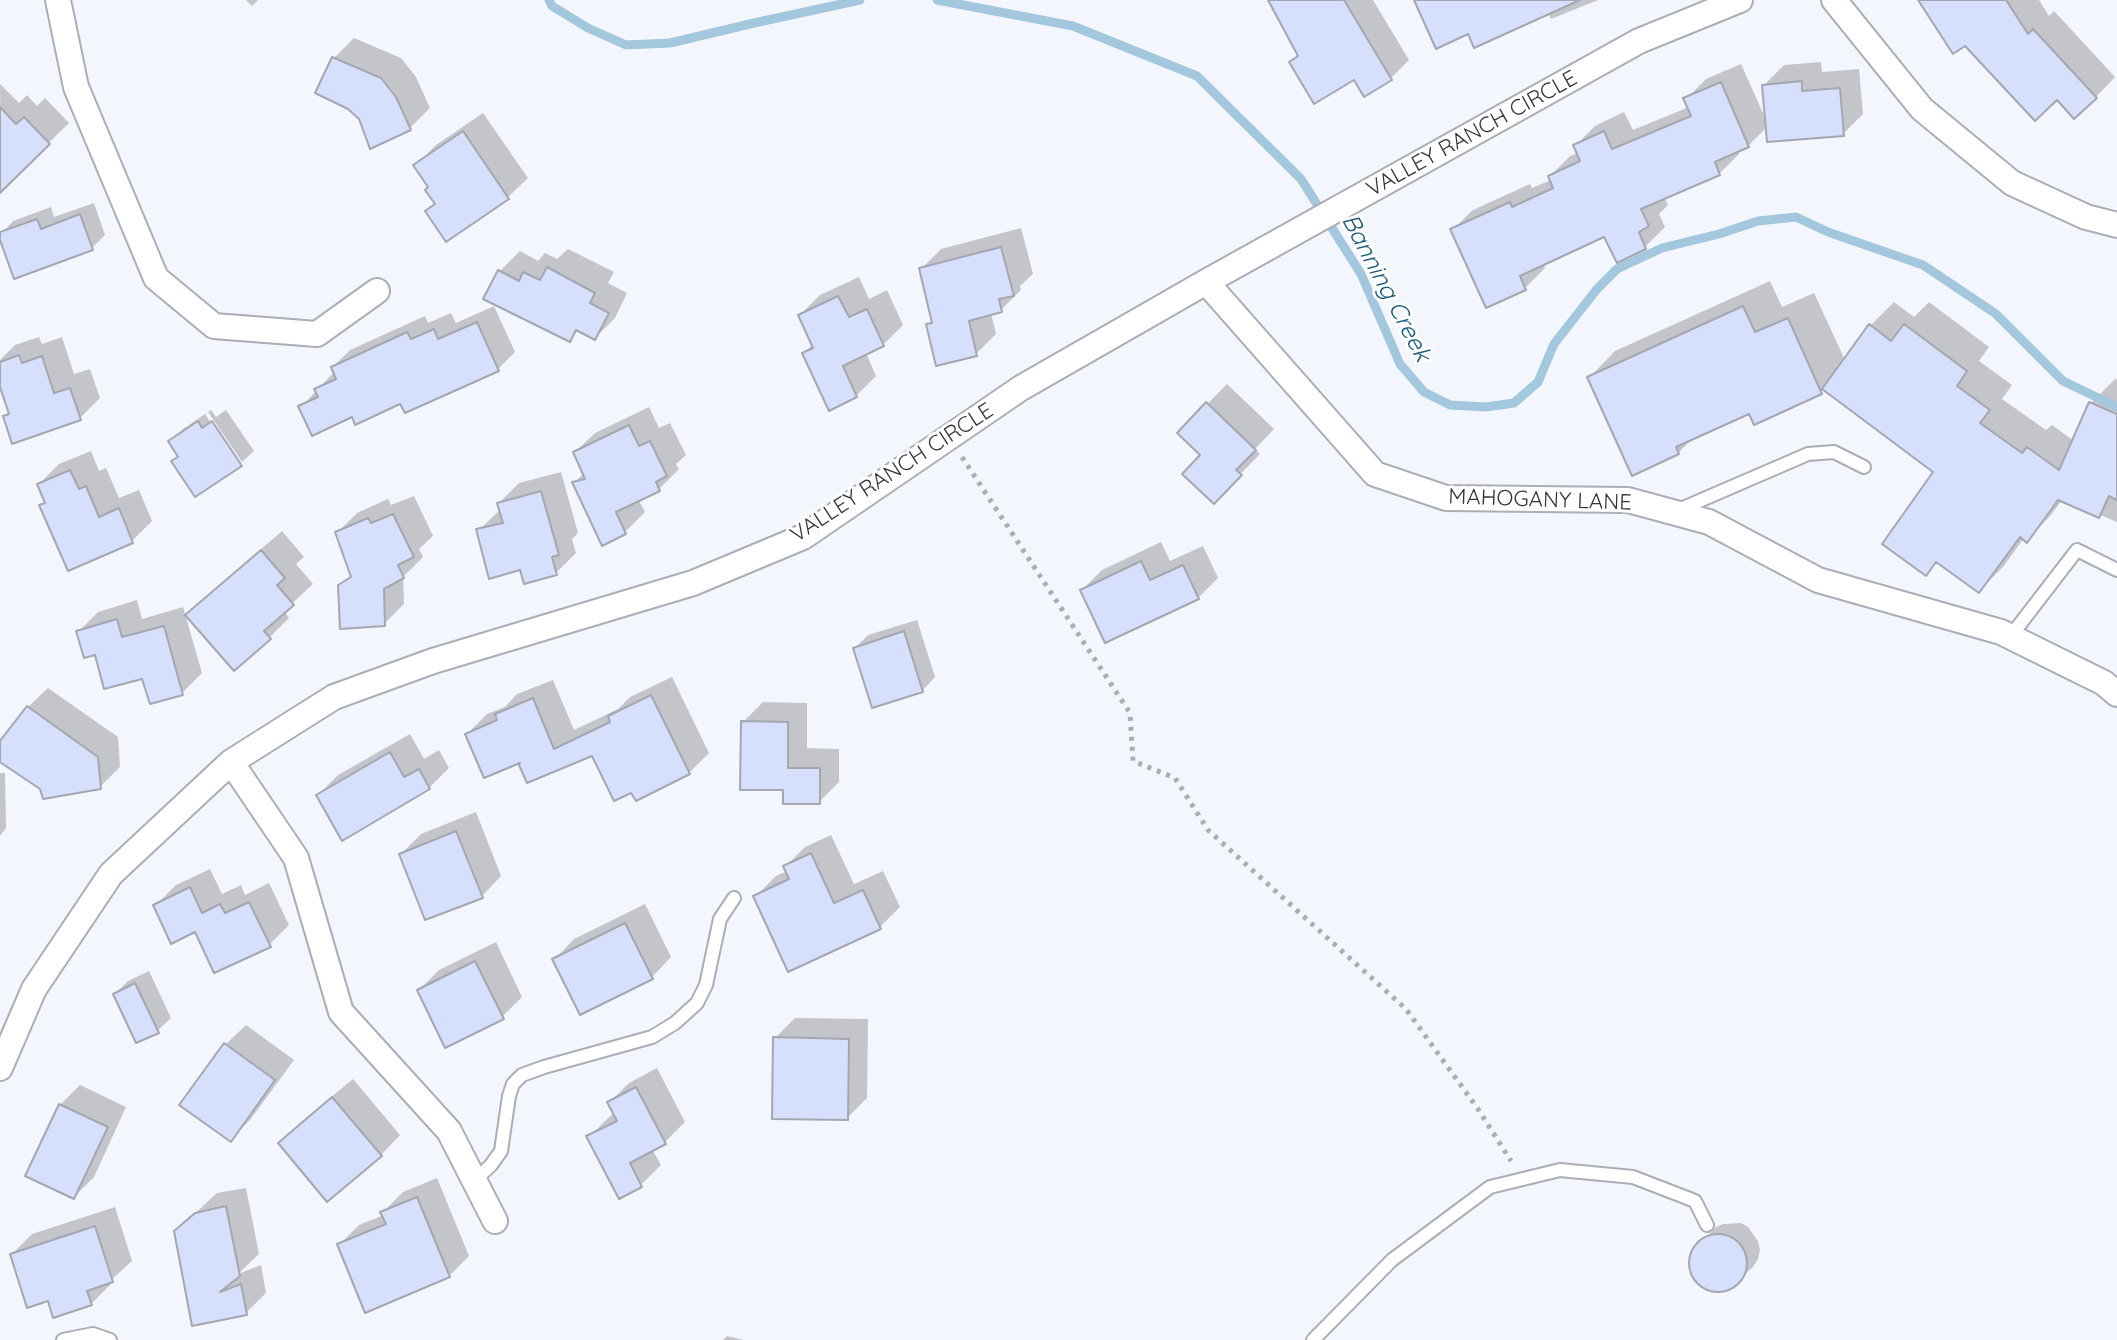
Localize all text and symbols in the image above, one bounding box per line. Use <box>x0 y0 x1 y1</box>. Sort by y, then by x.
street label: VALLEY RANCH CIRCLE <box>1362 65 1582 203</box>
water label: Banning Creek <box>1335 209 1437 367</box>
street label: VALLEY RANCH CIRCLE <box>786 398 998 548</box>
street label: MAHOGANY LANE <box>1448 484 1632 516</box>

